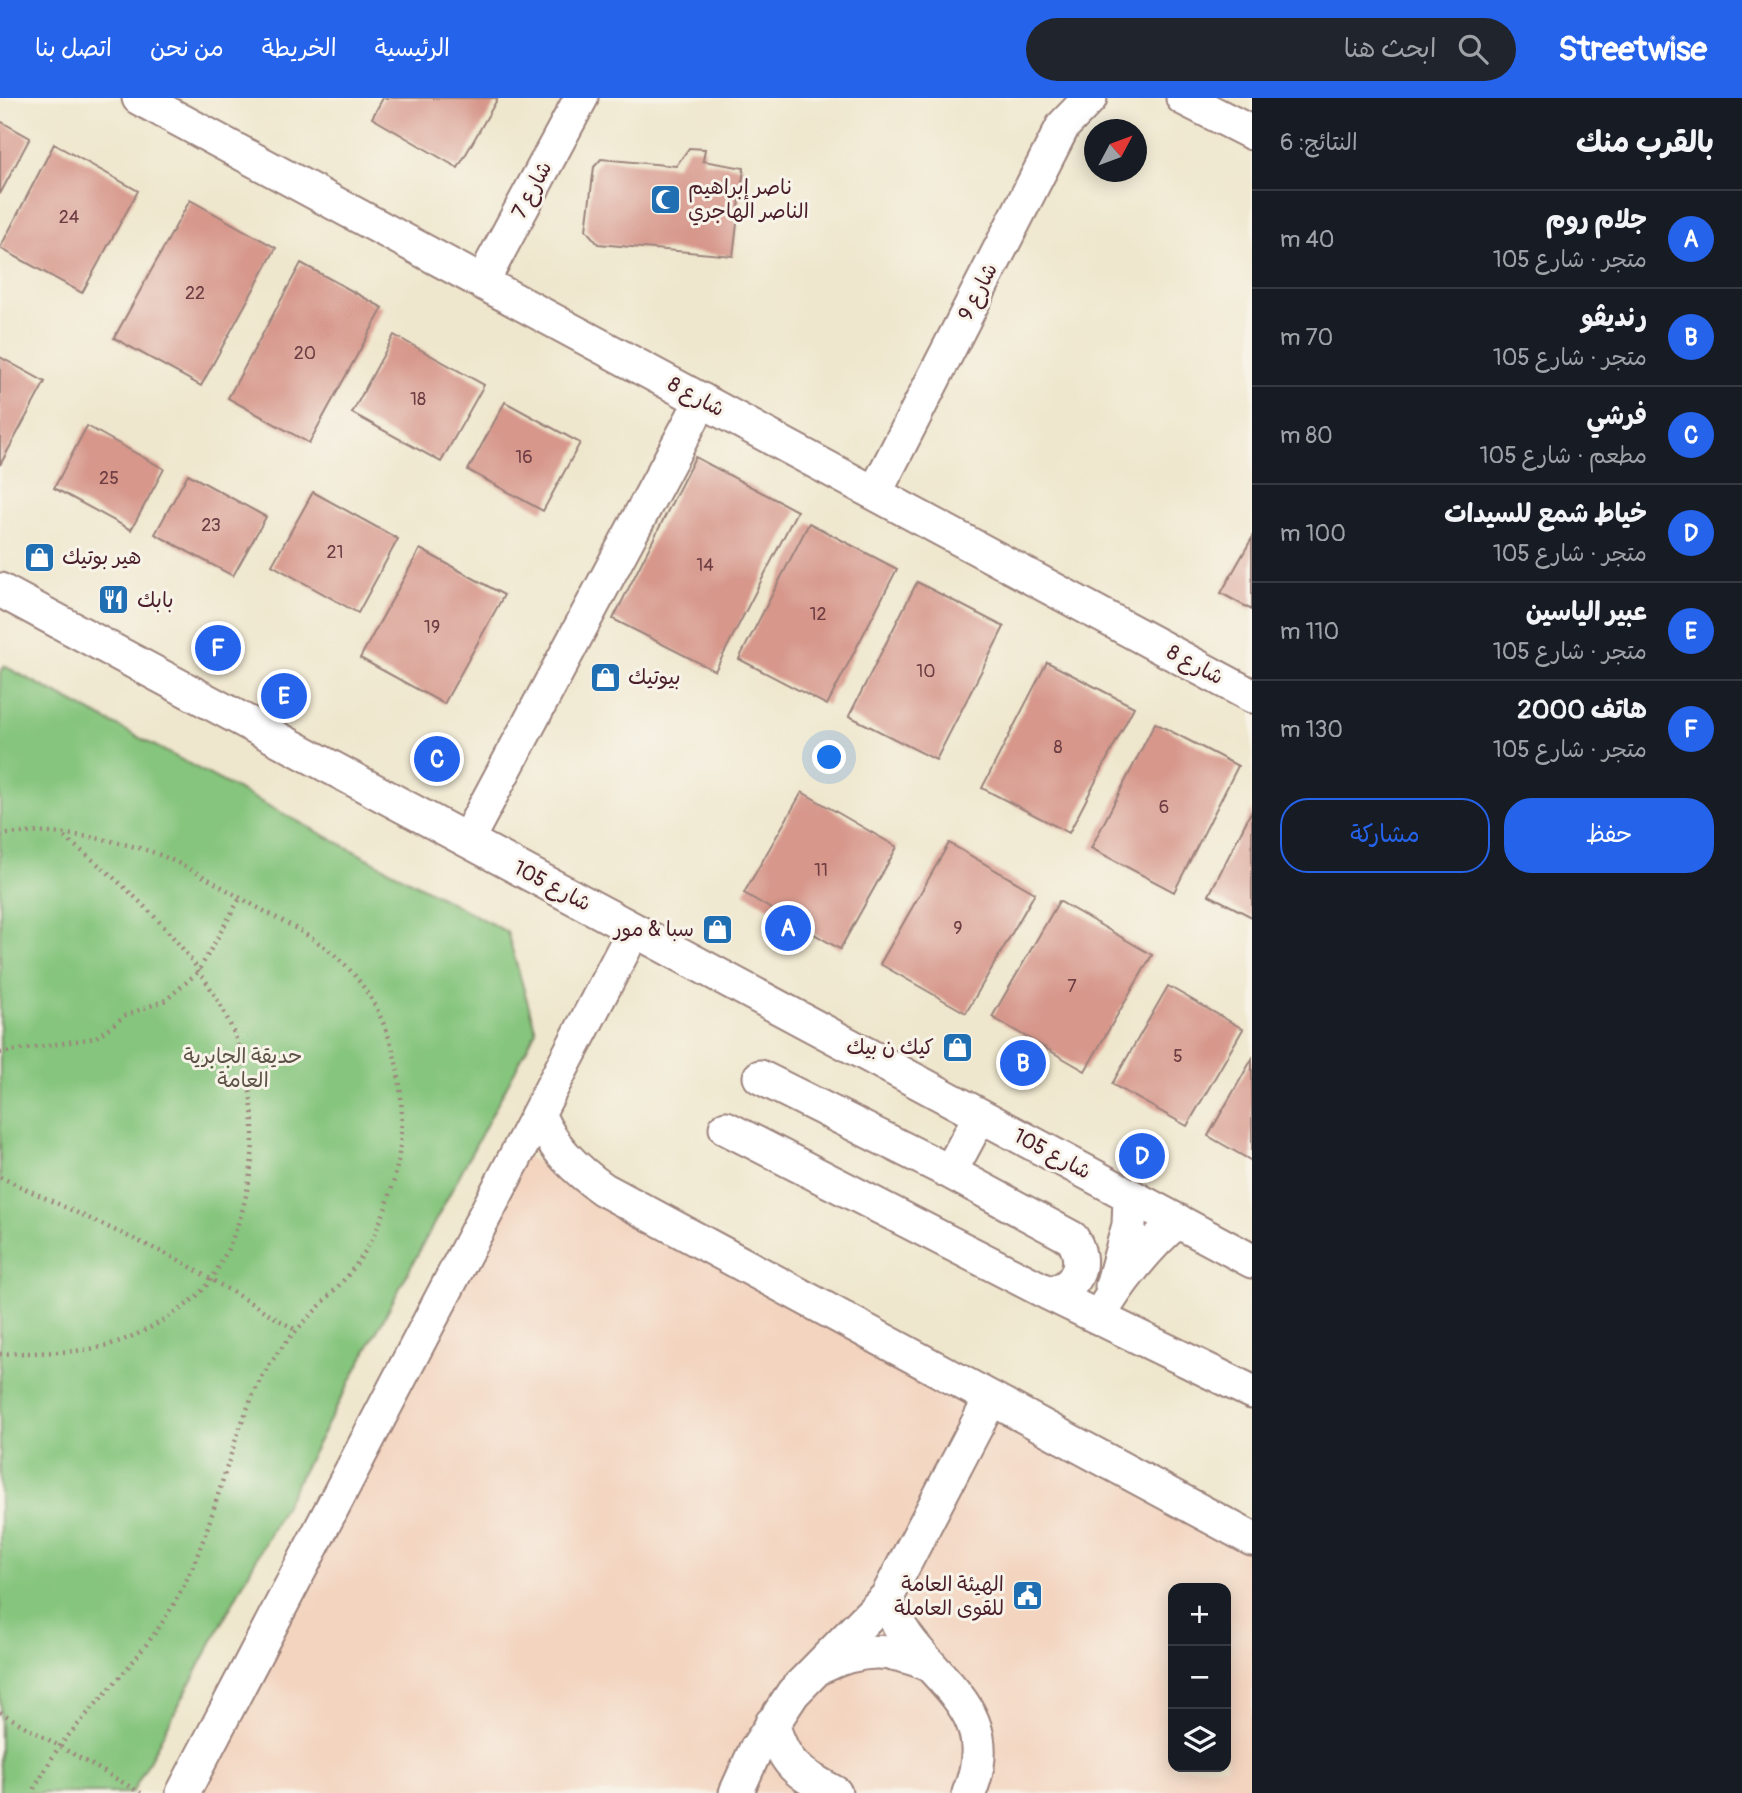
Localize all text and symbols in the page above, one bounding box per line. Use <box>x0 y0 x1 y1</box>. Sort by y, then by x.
search box <box>1026 18 1516 81</box>
text: Streetwise <box>1558 29 1707 70</box>
icon: search <box>1454 30 1492 68</box>
text: ابحث هنا <box>1344 33 1436 65</box>
text: اتصل بنا <box>35 34 112 63</box>
text: من نحن <box>150 34 224 63</box>
text: الخريطة <box>262 34 337 63</box>
text: الرئيسية <box>375 34 450 63</box>
north arrow <box>1084 119 1147 182</box>
text: بالقرب منك <box>1576 124 1714 161</box>
text: النتائج: 6 <box>1280 128 1358 157</box>
street label: شارع 7 <box>506 157 559 224</box>
place label: ناصر إبراهيم الناصر الهاجري <box>688 174 809 226</box>
mosque icon: ناصر إبراهيم الناصر الهاجري <box>648 182 682 216</box>
text: جلام روم <box>1546 204 1647 236</box>
house number: 24 <box>59 206 80 229</box>
text: 40 m <box>1280 225 1335 254</box>
text: A <box>1684 225 1698 254</box>
text: متجر · شارع 105 <box>1493 245 1647 274</box>
street label: شارع 9 <box>952 259 1005 326</box>
house number: 22 <box>185 282 205 305</box>
text: رنديڤو <box>1581 302 1647 334</box>
text: 70 m <box>1280 323 1333 352</box>
text: B <box>1684 323 1698 352</box>
house number: 20 <box>294 342 316 365</box>
text: متجر · شارع 105 <box>1493 343 1647 372</box>
street label: شارع 8 <box>662 371 729 424</box>
house number: 18 <box>410 388 426 411</box>
text: فرشي <box>1586 400 1647 432</box>
text: 80 m <box>1280 421 1333 450</box>
text: C <box>1684 421 1698 450</box>
text: مطعم · شارع 105 <box>1479 441 1647 470</box>
house number: 16 <box>515 446 533 469</box>
house number: 25 <box>99 467 119 490</box>
text: خياط شمع للسيدات <box>1444 498 1647 530</box>
house number: 23 <box>201 514 221 537</box>
text: 100 m <box>1280 519 1346 548</box>
text: D <box>1684 519 1698 548</box>
text: متجر · شارع 105 <box>1493 539 1647 568</box>
shop icon: هير بوتيك <box>22 540 56 574</box>
house number: 21 <box>326 541 344 564</box>
place label: هير بوتيك <box>62 544 142 571</box>
house number: 14 <box>696 554 714 577</box>
restaurant icon: بابك <box>97 583 131 617</box>
place label: بابك <box>137 587 174 614</box>
text: عبير الياسين <box>1526 596 1647 628</box>
house number: 12 <box>809 603 827 626</box>
house number: 19 <box>424 616 440 639</box>
text: 110 m <box>1280 617 1339 646</box>
text: E <box>1685 617 1697 646</box>
pin: F <box>195 622 241 674</box>
text: متجر · شارع 105 <box>1493 637 1647 666</box>
street label: شارع 8 <box>1161 639 1228 692</box>
shop icon: بيوتيك <box>588 660 622 694</box>
house number: 10 <box>916 660 936 683</box>
place label: بيوتيك <box>628 664 681 691</box>
pin: E <box>261 670 307 722</box>
text: هاتف 2000 <box>1517 694 1647 726</box>
text: 130 m <box>1280 715 1343 744</box>
text: F <box>1684 715 1698 744</box>
pin: C <box>414 733 460 785</box>
text: متجر · شارع 105 <box>1493 735 1647 764</box>
house number: 8 <box>1053 736 1063 759</box>
your location <box>812 740 846 774</box>
house number: 6 <box>1159 796 1169 819</box>
button: مشاركة <box>1280 798 1490 873</box>
button: حفظ <box>1504 798 1714 873</box>
street label: شارع 105 <box>508 854 595 919</box>
house number: 11 <box>814 859 828 882</box>
pin: A <box>765 902 811 954</box>
shop icon: سبا & مور <box>700 912 734 946</box>
place label: سبا & مور <box>612 916 694 943</box>
house number: 9 <box>953 917 963 940</box>
house number: 7 <box>1067 975 1077 998</box>
shop icon: كيك ن بيك <box>940 1030 974 1064</box>
place label: كيك ن بيك <box>846 1034 934 1061</box>
pin: B <box>1000 1037 1046 1089</box>
park label: حديقة الجابرية العامة <box>184 1043 302 1094</box>
house number: 5 <box>1173 1045 1183 1068</box>
street label: شارع 105 <box>1008 1122 1095 1187</box>
pin: D <box>1119 1130 1165 1182</box>
place label: الهيئة العامة للقوى العاملة <box>894 1571 1004 1622</box>
public building icon: الهيئة العامة للقوى العاملة <box>1010 1579 1044 1613</box>
map controls <box>1168 1583 1231 1772</box>
button: + <box>1168 1583 1231 1646</box>
button: − <box>1168 1646 1231 1709</box>
button: layers <box>1168 1709 1231 1772</box>

